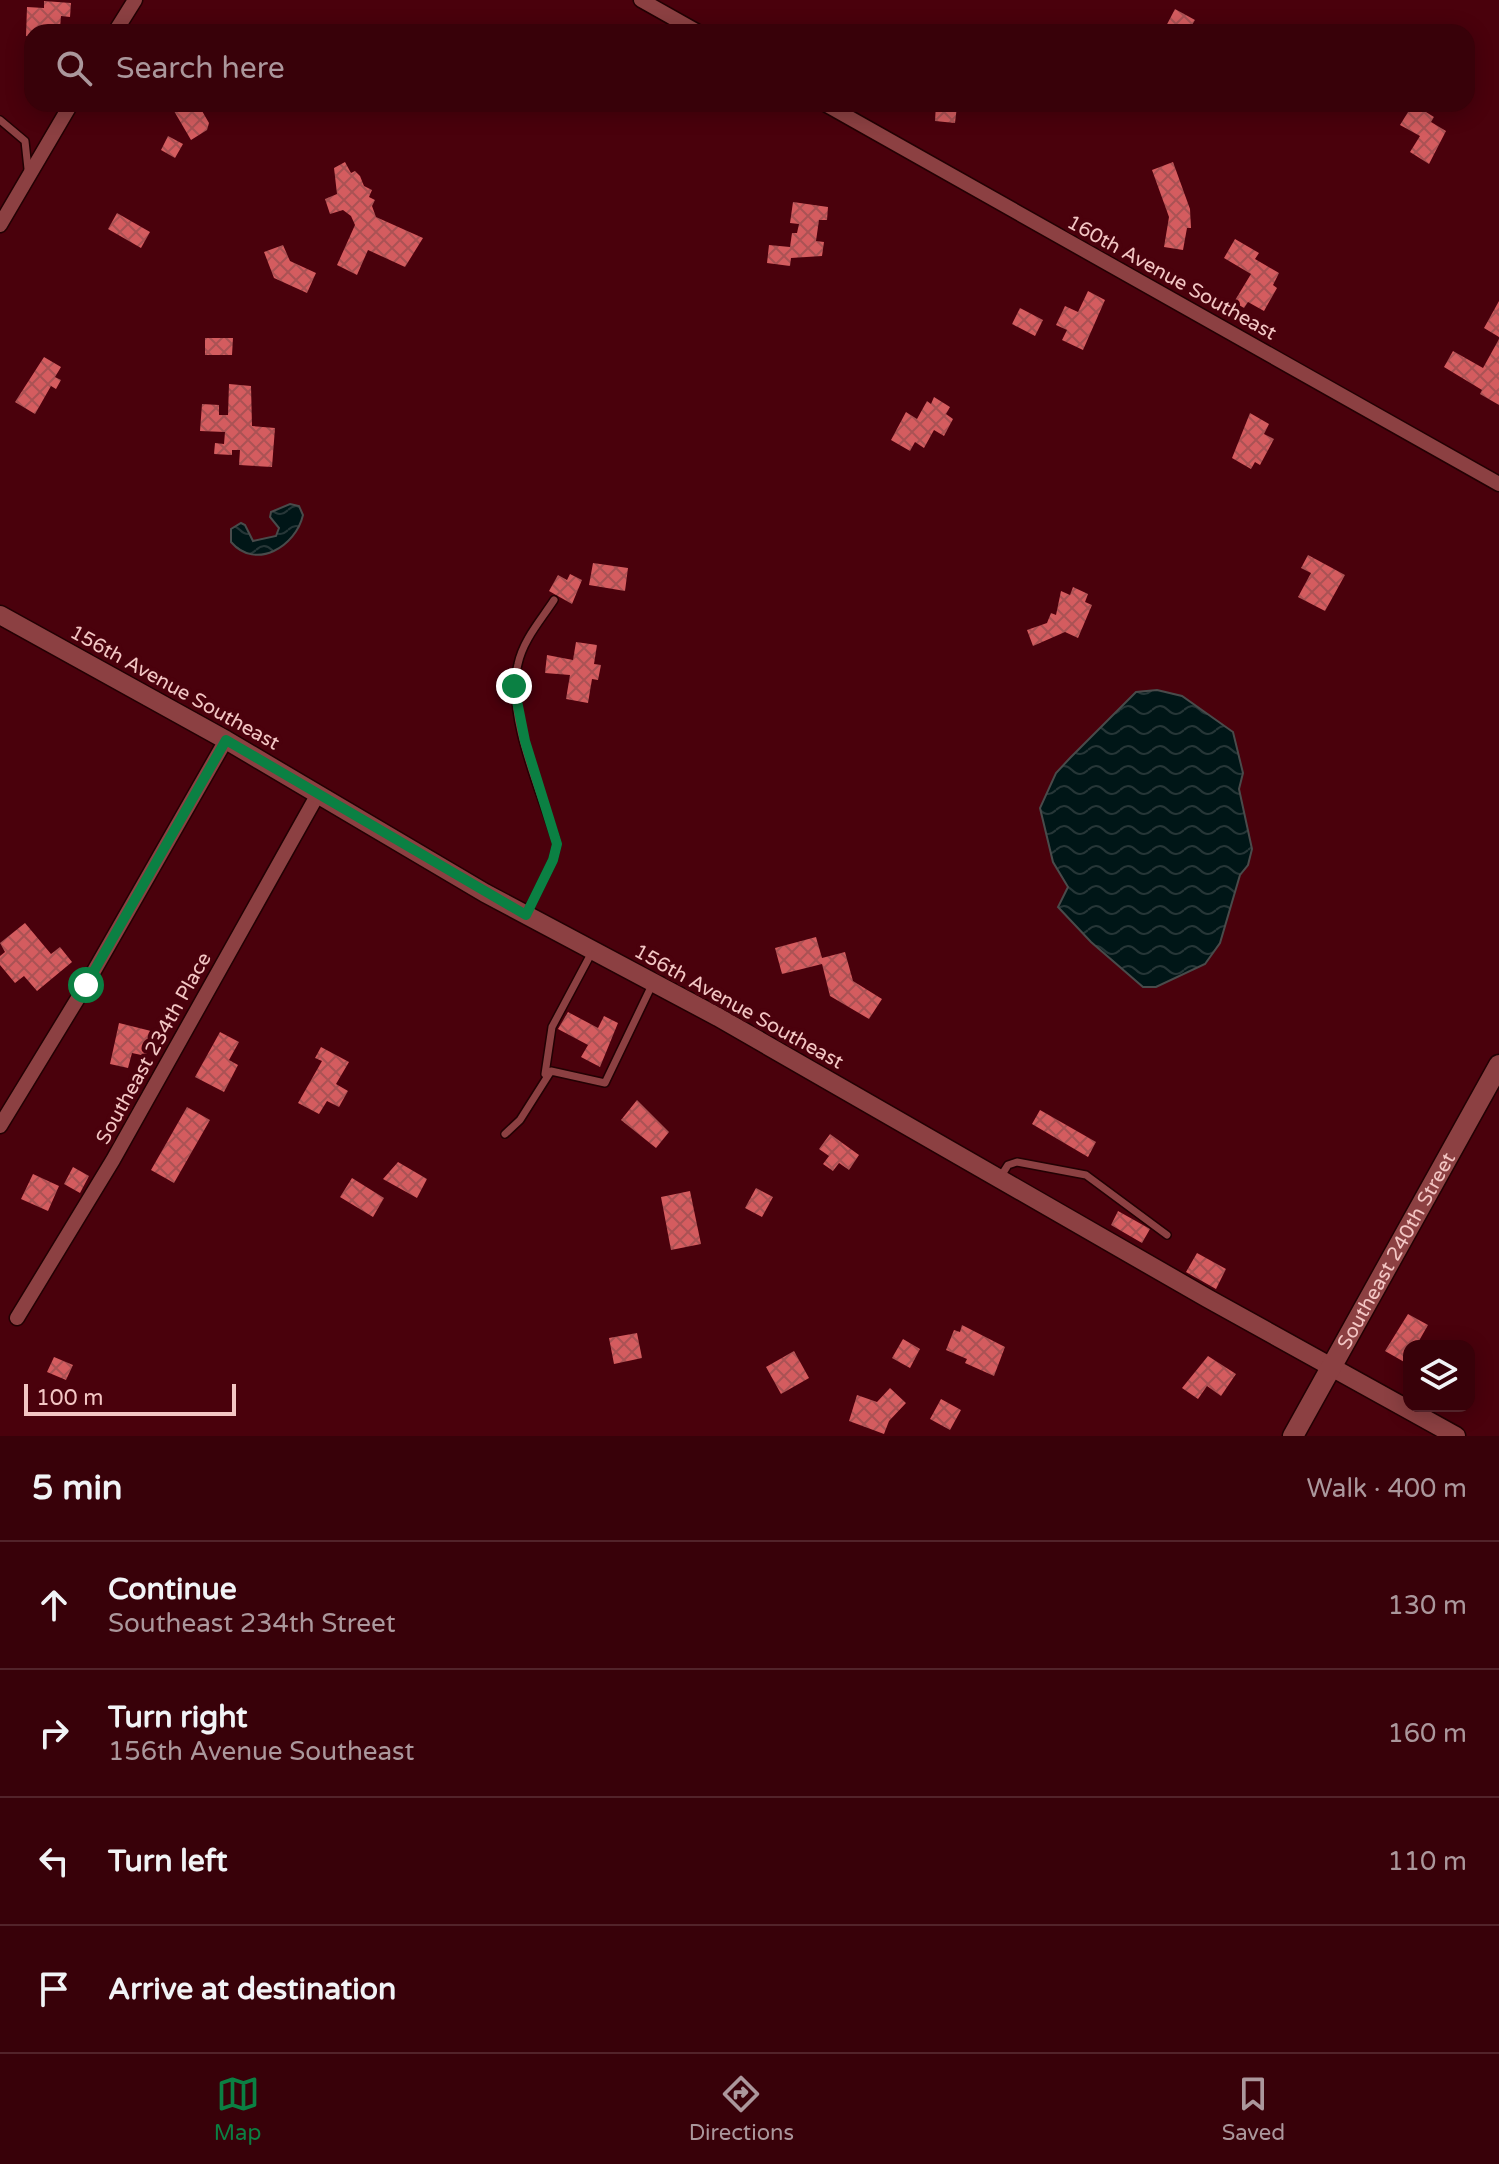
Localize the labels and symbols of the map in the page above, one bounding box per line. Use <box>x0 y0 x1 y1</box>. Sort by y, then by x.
street label: 160th Avenue Southeast <box>1063 210 1281 346</box>
street label: 156th Avenue Southeast <box>66 620 284 756</box>
route end <box>496 668 532 704</box>
street label: 156th Avenue Southeast <box>630 939 848 1075</box>
street label: Southeast 234th Place <box>91 948 217 1149</box>
route start <box>68 967 104 1003</box>
street label: Southeast 240th Street <box>1333 1148 1461 1354</box>
scale bar <box>24 1380 236 1416</box>

